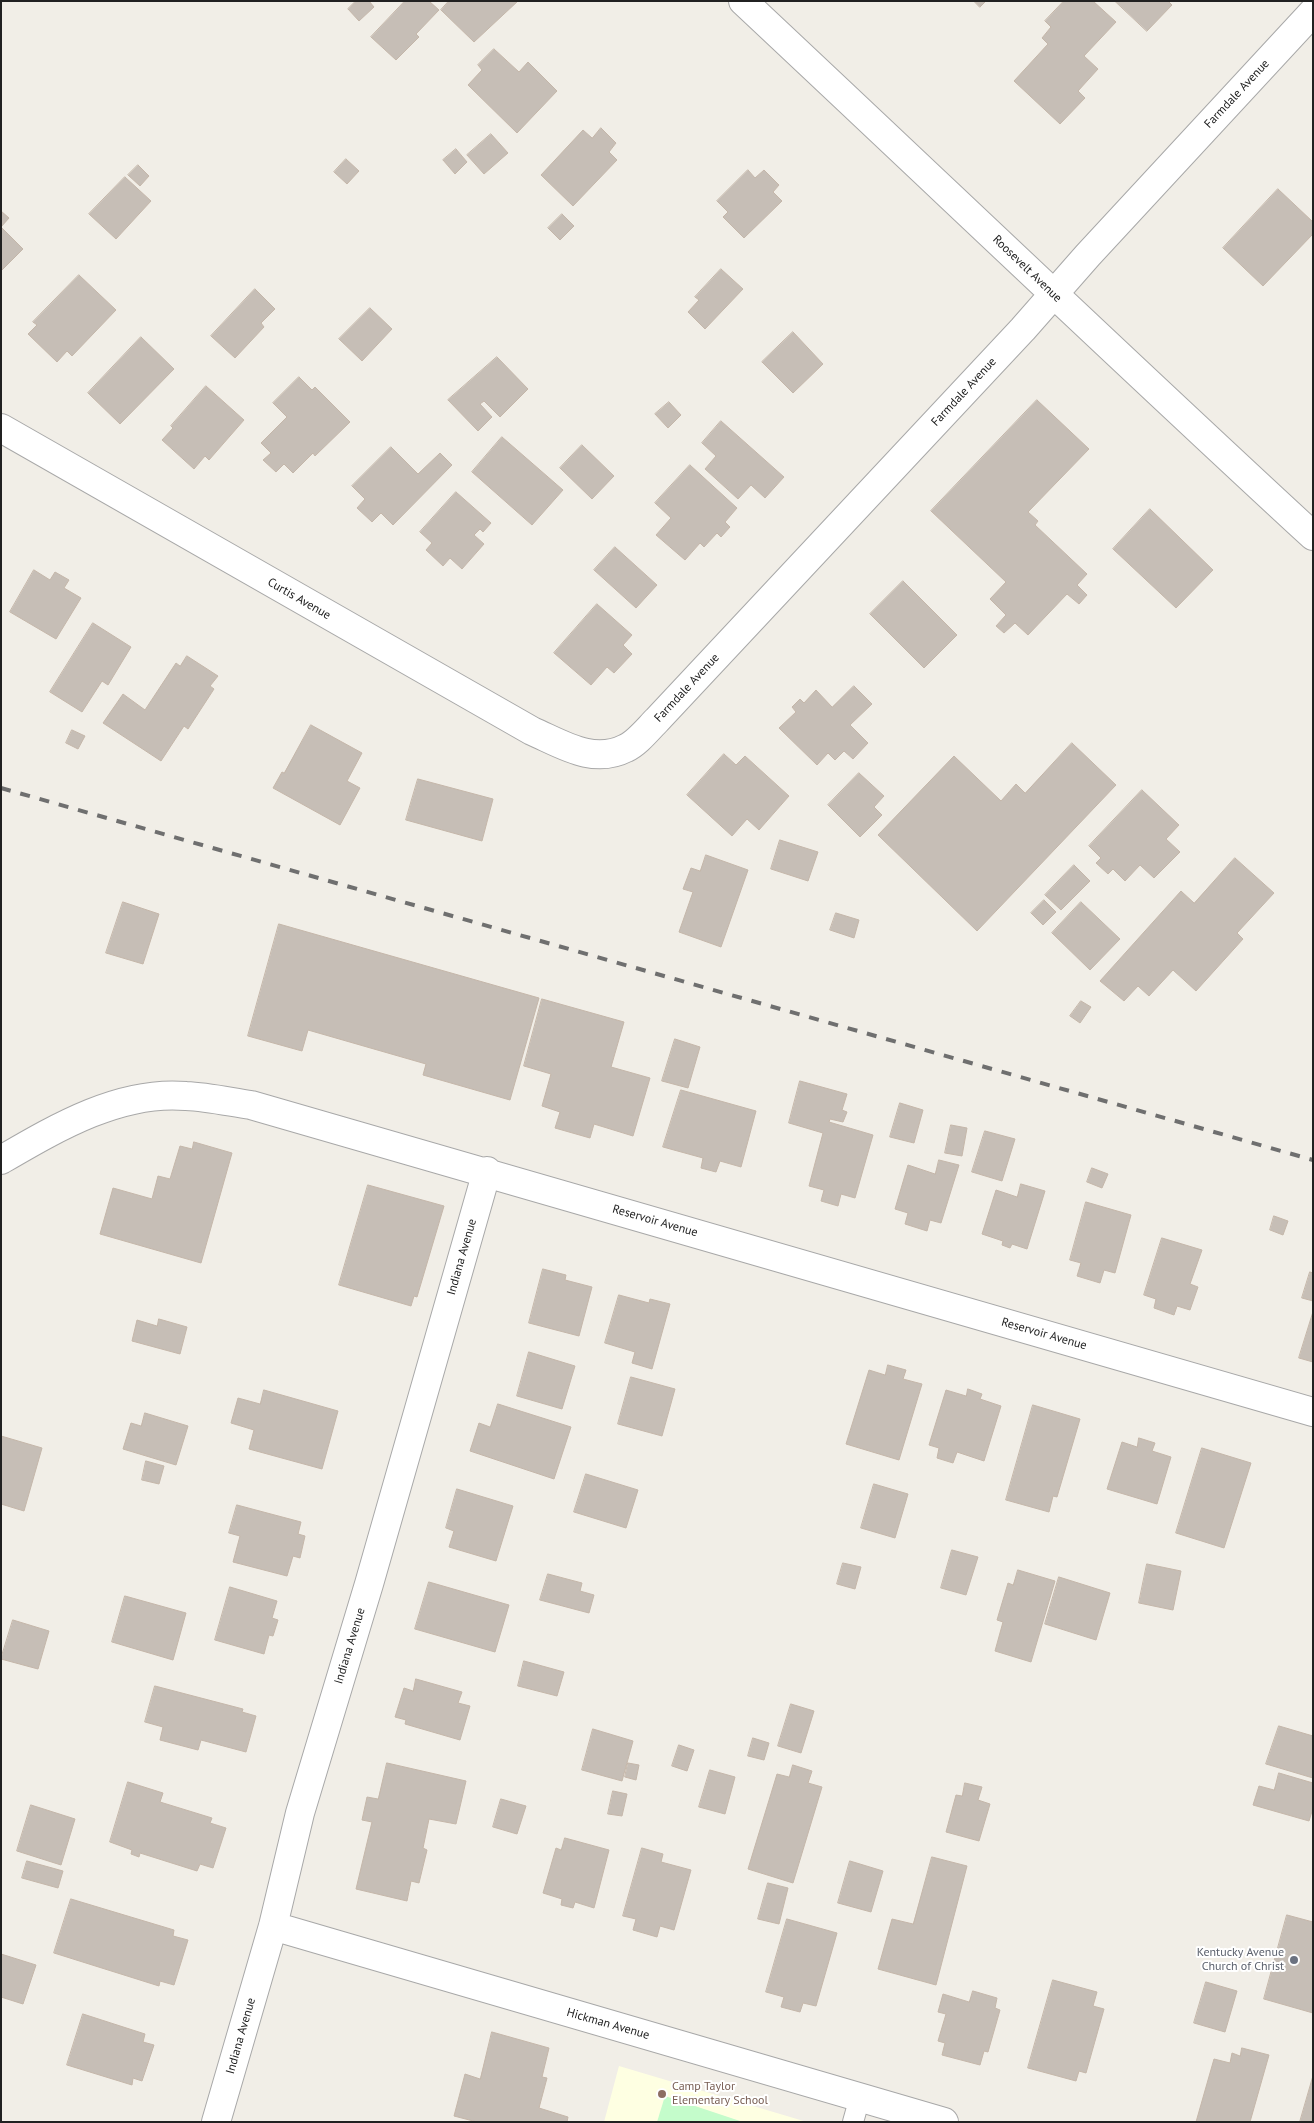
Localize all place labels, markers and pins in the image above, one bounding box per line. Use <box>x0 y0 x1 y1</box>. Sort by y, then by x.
place label: Kentucky Avenue Church of Christ <box>1197 1946 1284 1974</box>
marker: Kentucky Avenue Church of Christ <box>1288 1954 1300 1966</box>
place label: Camp Taylor Elementary School <box>672 2080 768 2108</box>
marker: Camp Taylor Elementary School <box>656 2088 668 2100</box>

